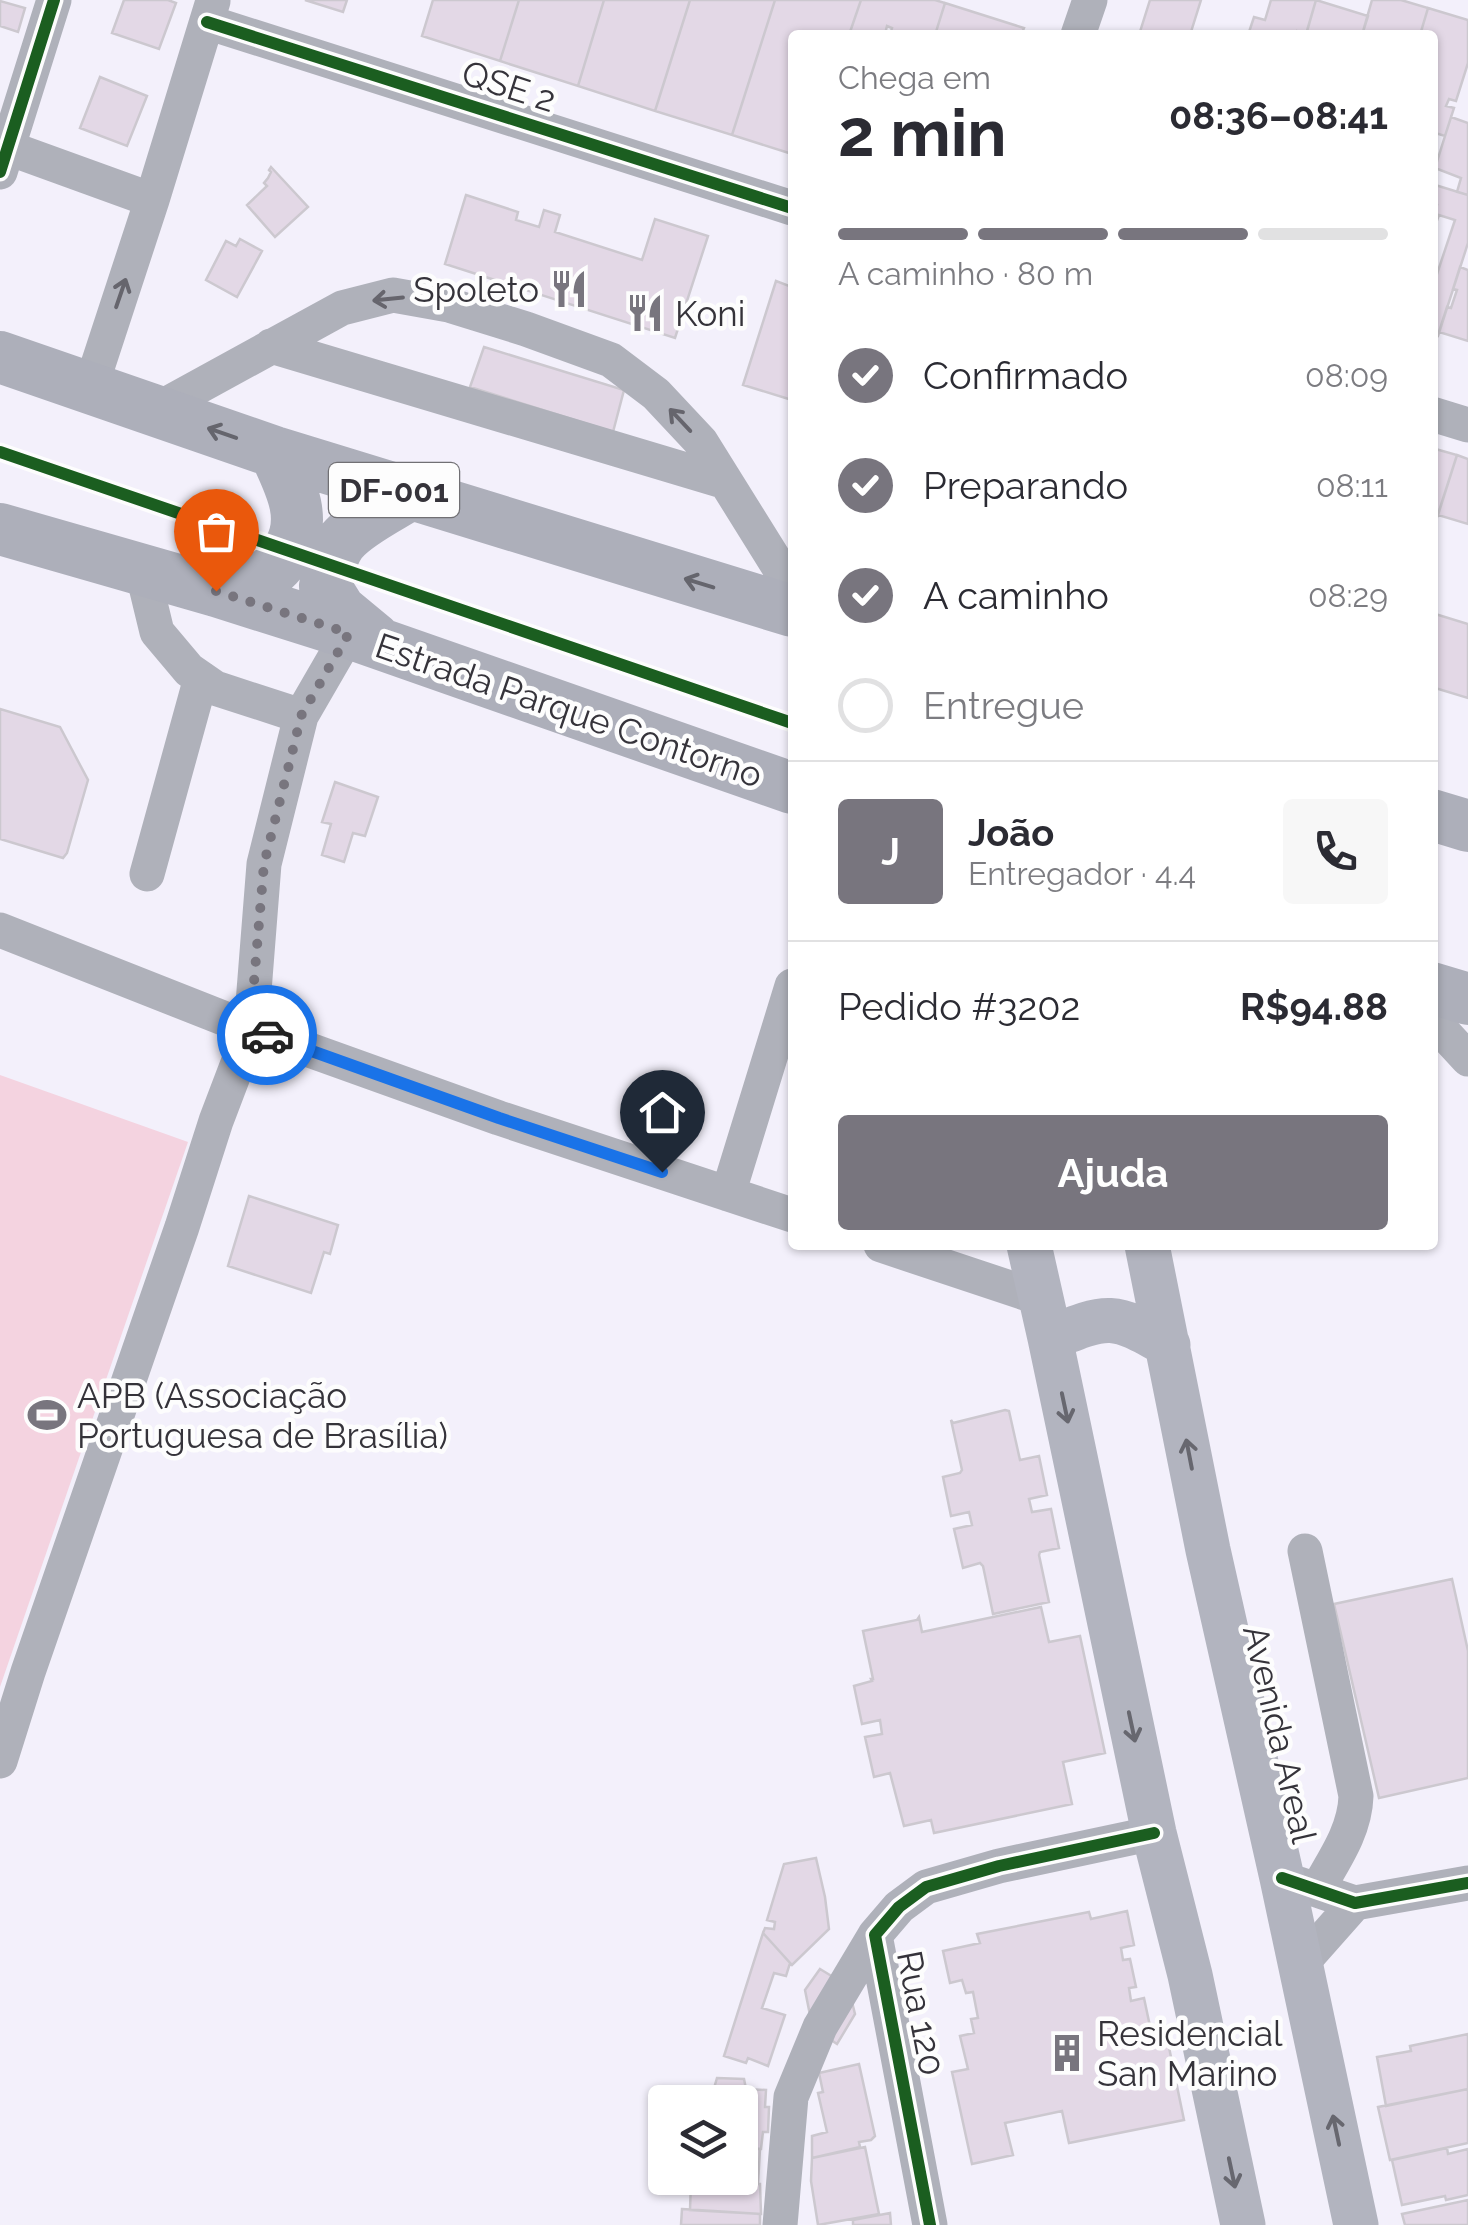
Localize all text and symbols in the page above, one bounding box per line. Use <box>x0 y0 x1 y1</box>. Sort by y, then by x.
street label: QSE 2 <box>457 52 561 120</box>
text: Chega em <box>838 59 991 96</box>
text: 08:36–08:41 <box>1169 93 1388 138</box>
text: 2 min <box>838 95 1007 171</box>
text: A caminho · 80 m <box>838 255 1093 292</box>
restaurant icon: Spoleto <box>548 268 590 310</box>
place label: Spoleto <box>413 269 539 310</box>
one-way arrow <box>113 278 131 310</box>
one-way arrow <box>372 290 405 309</box>
restaurant icon: Koni <box>624 292 666 334</box>
place label: Koni <box>675 293 745 334</box>
icon: check <box>838 348 893 403</box>
text: Confirmado <box>923 353 1128 398</box>
text: 08:09 <box>1305 357 1388 394</box>
one-way arrow <box>669 408 692 433</box>
one-way arrow <box>207 423 239 441</box>
icon: check <box>838 458 893 513</box>
road number: DF-001 <box>329 463 459 517</box>
text: Preparando <box>923 463 1128 508</box>
text: 08:11 <box>1316 467 1388 504</box>
pin <box>174 489 259 592</box>
icon: bag <box>189 504 244 559</box>
icon: check <box>838 568 893 623</box>
one-way arrow <box>684 573 715 591</box>
text: A caminho <box>923 573 1109 618</box>
text: 08:29 <box>1308 577 1388 614</box>
street label: Estrada Parque Contorno <box>370 625 768 795</box>
text: Entregue <box>923 683 1084 728</box>
button: phone <box>1283 799 1388 904</box>
text: João <box>968 810 1054 855</box>
text: J <box>881 829 900 874</box>
text: Entregador · 4.4 <box>968 855 1196 892</box>
text: Pedido #3202 <box>838 984 1080 1029</box>
text: R$94.88 <box>1240 984 1388 1029</box>
courier <box>217 985 317 1085</box>
icon: car <box>240 1008 295 1063</box>
pin <box>620 1070 705 1173</box>
icon: home <box>635 1085 690 1140</box>
button: Ajuda <box>838 1115 1388 1230</box>
place label: APB (Associação Portuguesa de Brasília) <box>77 1375 448 1456</box>
one-way arrow <box>1057 1392 1076 1424</box>
sports icon: APB (Associação Portuguesa de Brasília) <box>26 1394 68 1436</box>
one-way arrow <box>1179 1439 1198 1471</box>
street label: Avenida Areal <box>1235 1621 1325 1847</box>
one-way arrow <box>1123 1710 1142 1742</box>
street label: Rua 120 <box>889 1947 953 2079</box>
place label: Residencial San Marino <box>1097 2013 1283 2094</box>
building icon: Residencial San Marino <box>1046 2032 1088 2074</box>
map controls <box>648 2085 758 2195</box>
button: layers <box>648 2085 758 2195</box>
one-way arrow <box>1326 2115 1344 2147</box>
one-way arrow <box>1223 2156 1242 2188</box>

